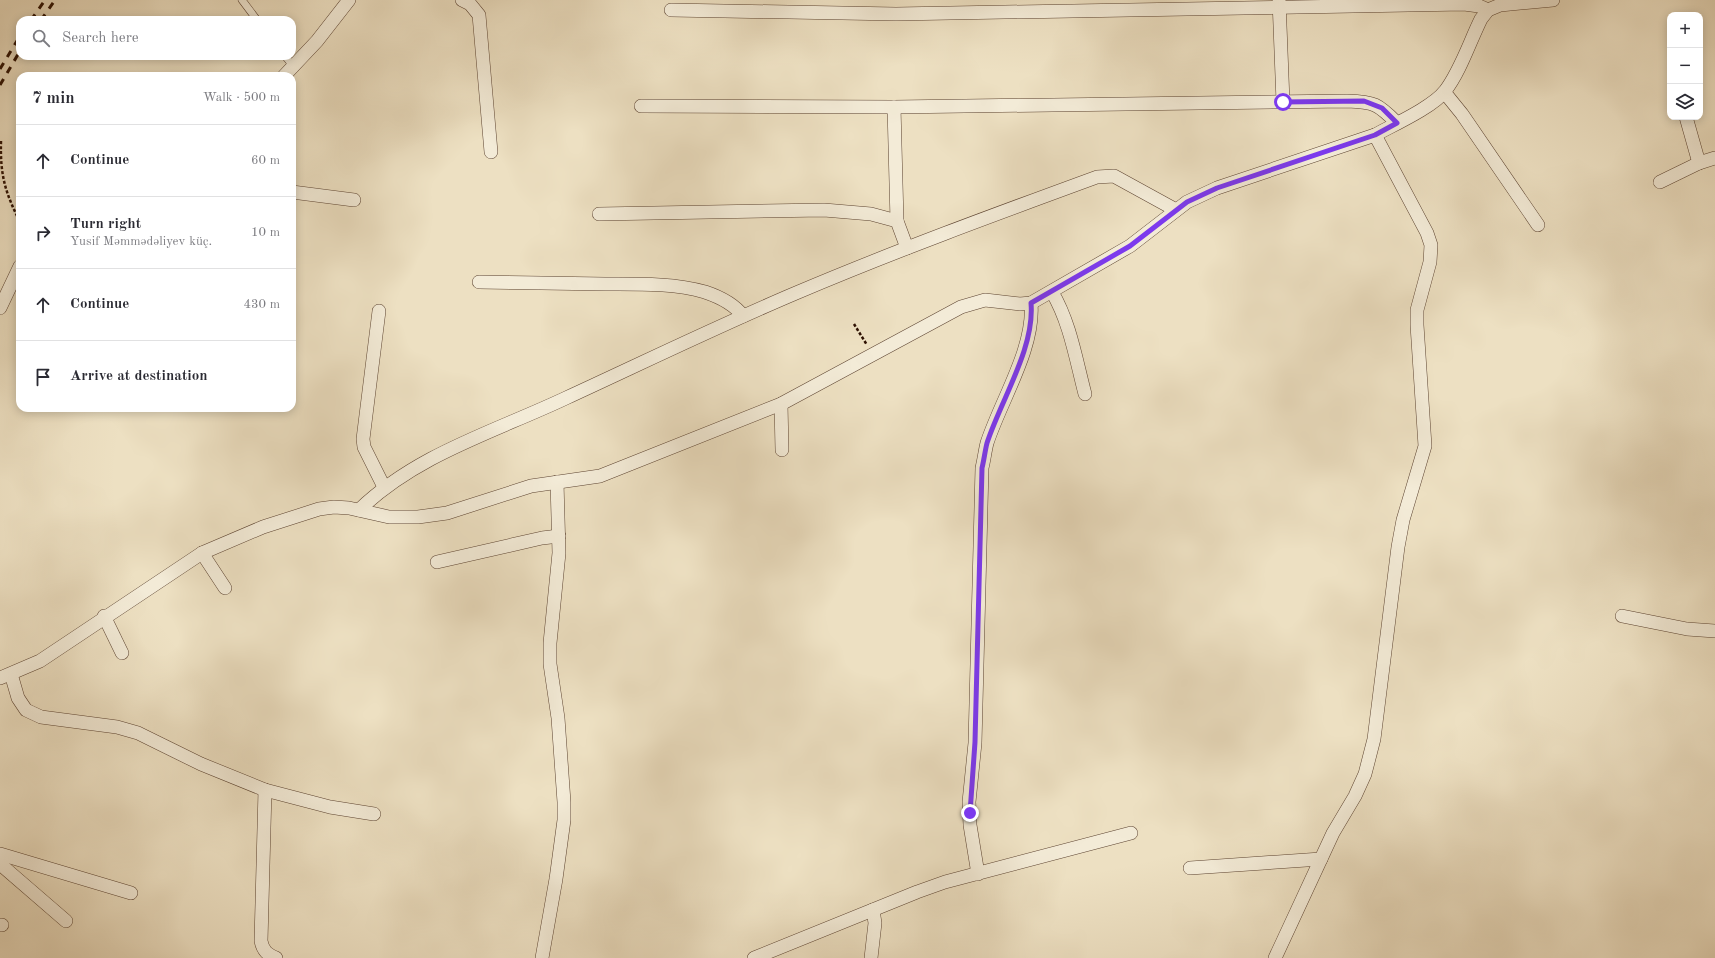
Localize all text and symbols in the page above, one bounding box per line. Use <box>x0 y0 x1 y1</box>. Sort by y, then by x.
map controls <box>1667 12 1703 120</box>
button: + <box>1667 12 1703 48</box>
search box <box>16 16 296 60</box>
icon: search <box>30 27 52 49</box>
text: Search here <box>62 31 139 46</box>
button: − <box>1667 48 1703 84</box>
button: layers <box>1667 84 1703 120</box>
text: 7 min <box>32 90 75 107</box>
text: Walk · 500 m <box>203 91 280 104</box>
route start <box>1274 93 1292 111</box>
icon: ahead <box>32 150 54 172</box>
text: Continue <box>70 153 129 168</box>
text: 60 m <box>251 154 280 167</box>
text: Turn right <box>70 217 141 232</box>
icon: right <box>32 222 54 244</box>
text: 10 m <box>251 226 280 239</box>
text: Yusif Məmmədəliyev küç. <box>70 235 212 248</box>
icon: ahead <box>32 294 54 316</box>
text: Continue <box>70 297 129 312</box>
text: 430 m <box>243 298 280 311</box>
icon: arrive <box>32 366 54 388</box>
text: Arrive at destination <box>70 369 208 384</box>
route end <box>961 804 979 822</box>

